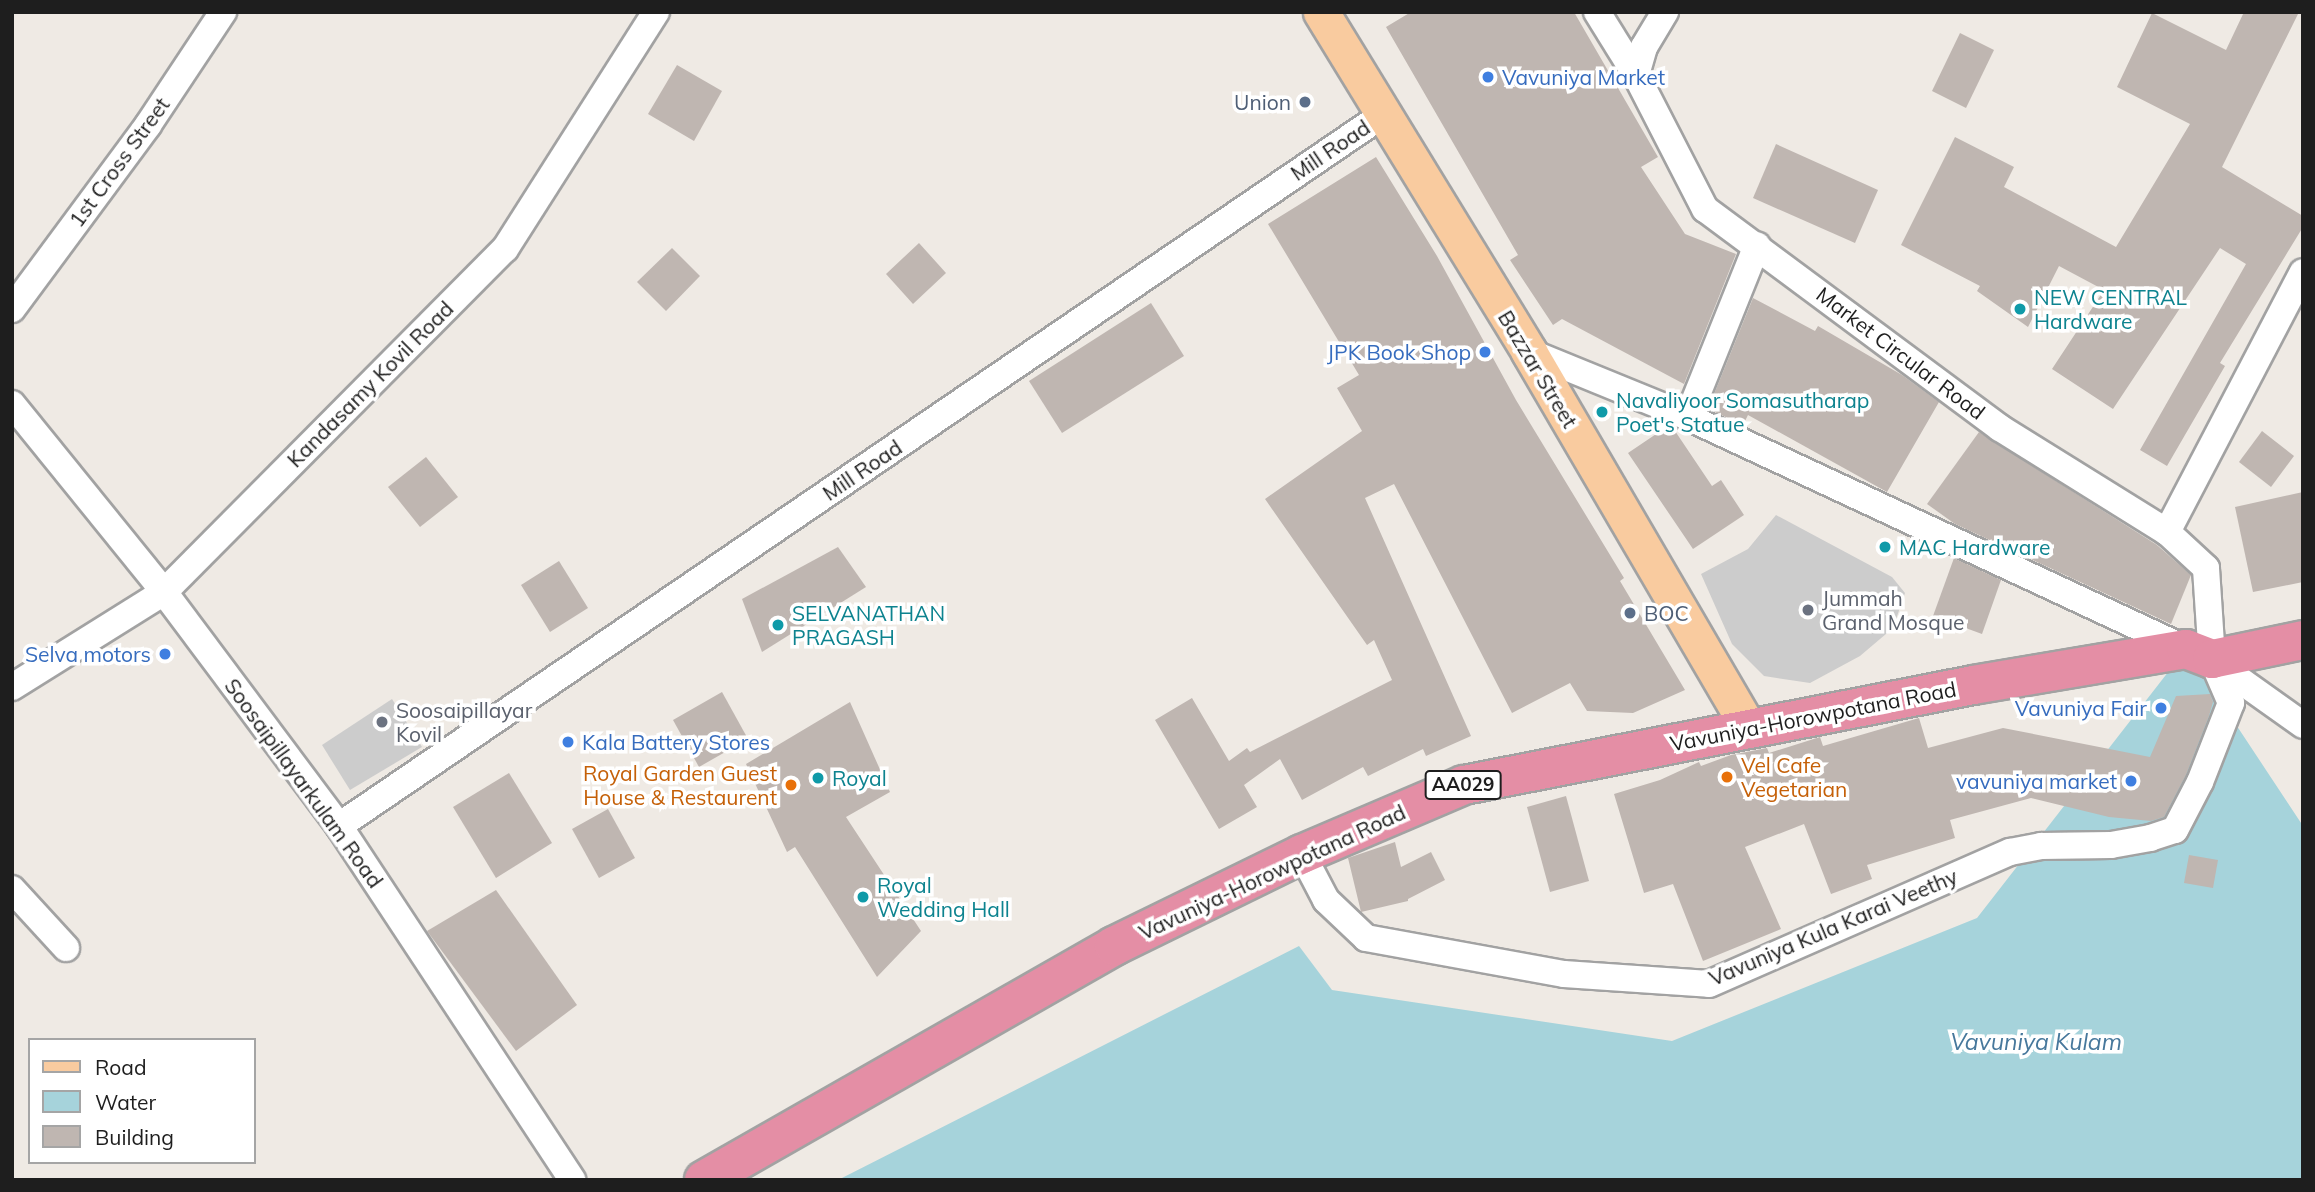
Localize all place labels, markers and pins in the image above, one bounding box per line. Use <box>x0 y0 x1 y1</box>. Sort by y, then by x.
place label: Vavuniya Market <box>1502 64 1665 90</box>
marker: Vavuniya Market <box>1480 69 1496 85</box>
place label: Union <box>1234 89 1291 115</box>
marker: Union <box>1297 94 1313 110</box>
place label: NEW CENTRAL Hardware <box>2034 284 2187 334</box>
marker: NEW CENTRAL Hardware <box>2012 301 2028 317</box>
place label: JPK Book Shop <box>1327 339 1471 365</box>
marker: JPK Book Shop <box>1477 344 1493 360</box>
place label: Navaliyoor Somasutharap Poet's Statue <box>1616 387 1869 437</box>
marker: Navaliyoor Somasutharap Poet's Statue <box>1594 404 1610 420</box>
place label: MAC Hardware <box>1899 534 2050 560</box>
marker: MAC Hardware <box>1877 539 1893 555</box>
place label: Jummah Grand Mosque <box>1822 585 1964 635</box>
place label: SELVANATHAN PRAGASH <box>792 600 945 650</box>
place label: BOC <box>1644 600 1689 626</box>
marker: Jummah Grand Mosque <box>1800 602 1816 618</box>
marker: BOC <box>1622 605 1638 621</box>
marker: SELVANATHAN PRAGASH <box>770 617 786 633</box>
place label: Selva motors <box>25 641 151 667</box>
marker: Selva motors <box>157 646 173 662</box>
place label: Vavuniya Fair <box>2015 695 2147 721</box>
place label: Soosaipillayar Kovil <box>396 697 532 747</box>
marker: Vavuniya Fair <box>2153 700 2169 716</box>
marker: Soosaipillayar Kovil <box>374 714 390 730</box>
place label: Kala Battery Stores <box>582 729 770 755</box>
marker: Kala Battery Stores <box>560 734 576 750</box>
place label: Vel Cafe Vegetarian <box>1741 752 1847 802</box>
place label: Royal Garden Guest House & Restaurent <box>583 760 777 810</box>
place label: Royal <box>832 765 887 791</box>
place label: vavuniya market <box>1956 768 2117 794</box>
marker: Vel Cafe Vegetarian <box>1719 769 1735 785</box>
marker: Royal <box>810 770 826 786</box>
marker: vavuniya market <box>2123 773 2139 789</box>
marker: Royal Garden Guest House & Restaurent <box>783 777 799 793</box>
place label: Royal Wedding Hall <box>877 872 1010 922</box>
marker: Royal Wedding Hall <box>855 889 871 905</box>

